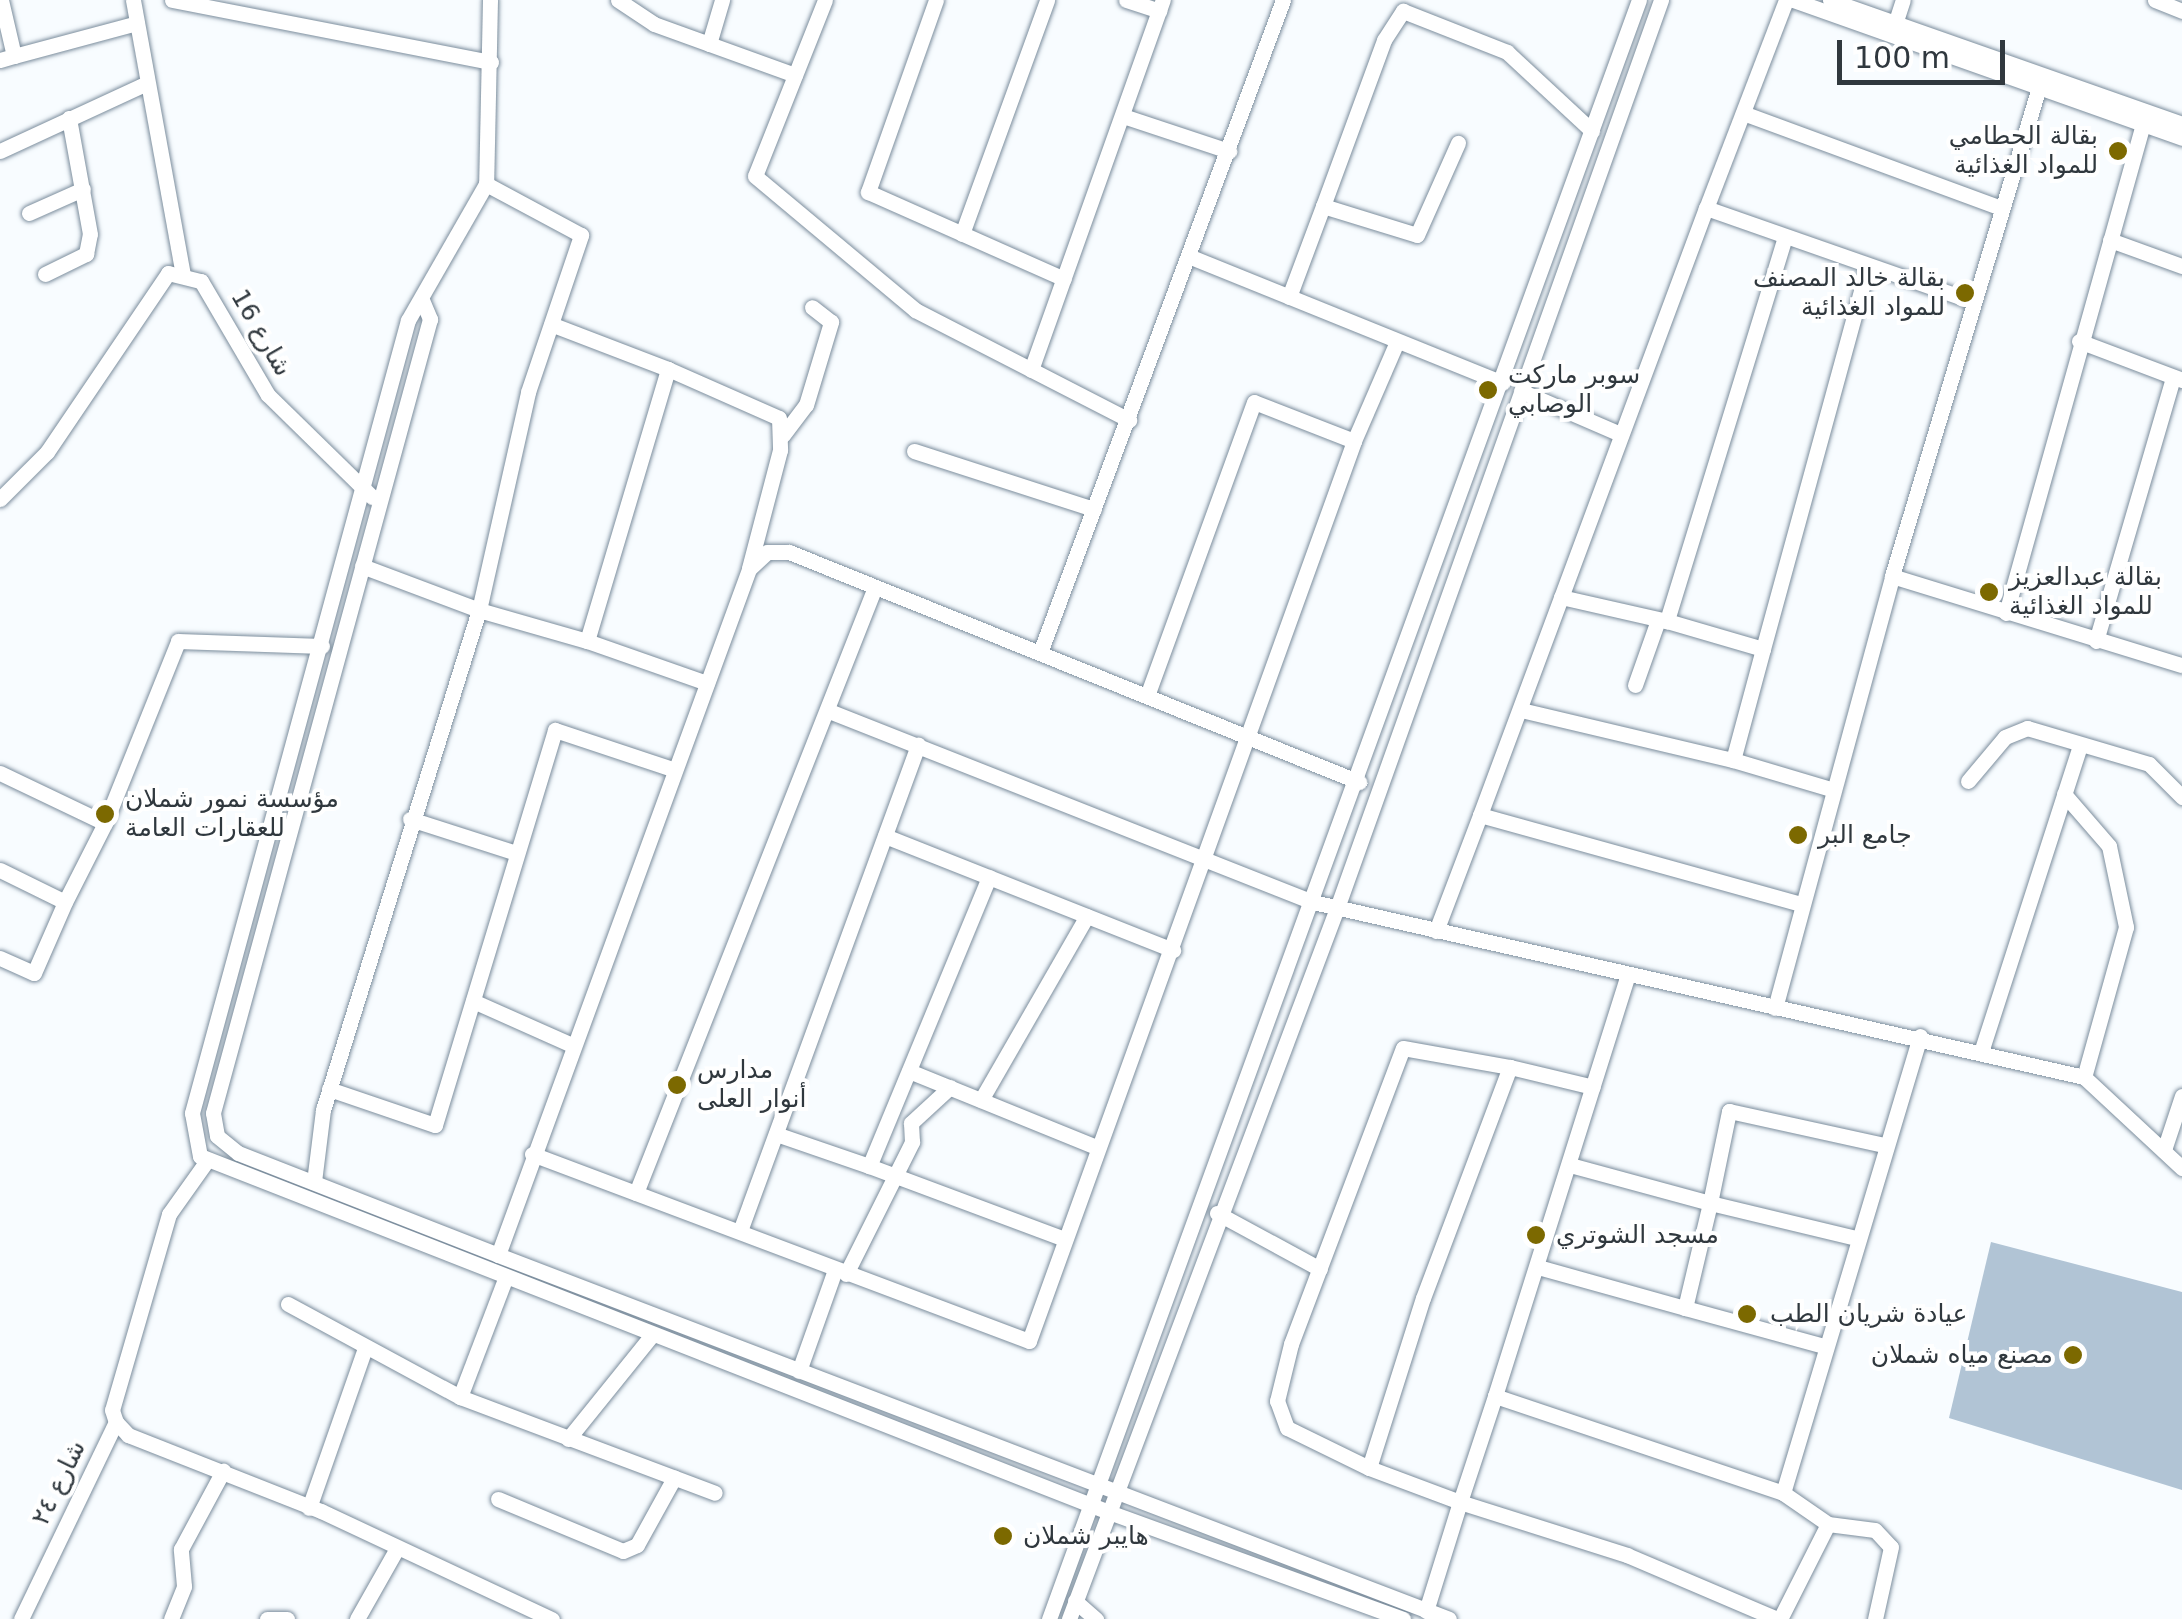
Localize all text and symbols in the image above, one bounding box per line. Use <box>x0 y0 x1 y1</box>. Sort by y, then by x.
scale bar <box>1842 20 2010 82</box>
text: 100 m <box>1854 40 1950 75</box>
place label: بقالة الحطامي للمواد الغذائية <box>1949 122 2098 181</box>
marker: بقالة الحطامي للمواد الغذائية <box>2107 140 2129 162</box>
place label: بقالة خالد المصنف للمواد الغذائية <box>1753 264 1945 323</box>
marker: بقالة خالد المصنف للمواد الغذائية <box>1954 282 1976 304</box>
street label: شارع 16 <box>224 284 298 382</box>
place label: سوبر ماركت الوصابي <box>1508 361 1640 420</box>
marker: سوبر ماركت الوصابي <box>1477 379 1499 401</box>
place label: بقالة عبدالعزيز للمواد الغذائية <box>2009 563 2162 622</box>
marker: بقالة عبدالعزيز للمواد الغذائية <box>1978 581 2000 603</box>
place label: مؤسسة نمور شملان للعقارات العامة <box>125 785 339 844</box>
marker: مؤسسة نمور شملان للعقارات العامة <box>94 803 116 825</box>
place label: جامع البر <box>1818 820 1912 850</box>
marker: جامع البر <box>1787 824 1809 846</box>
place label: مدارس أنوار العلى <box>697 1056 807 1115</box>
marker: مدارس أنوار العلى <box>666 1074 688 1096</box>
place label: مسجد الشوتري <box>1556 1220 1719 1250</box>
marker: مسجد الشوتري <box>1525 1224 1547 1246</box>
place label: عيادة شريان الطب <box>1770 1299 1967 1329</box>
marker: عيادة شريان الطب <box>1734 1301 1760 1327</box>
place label: مصنع مياه شملان <box>1871 1340 2053 1370</box>
marker: مصنع مياه شملان <box>2062 1344 2084 1366</box>
street label: شارع ٢٤ <box>26 1436 92 1530</box>
place label: هايبر شملان <box>1023 1521 1149 1551</box>
marker: هايبر شملان <box>992 1525 1014 1547</box>

